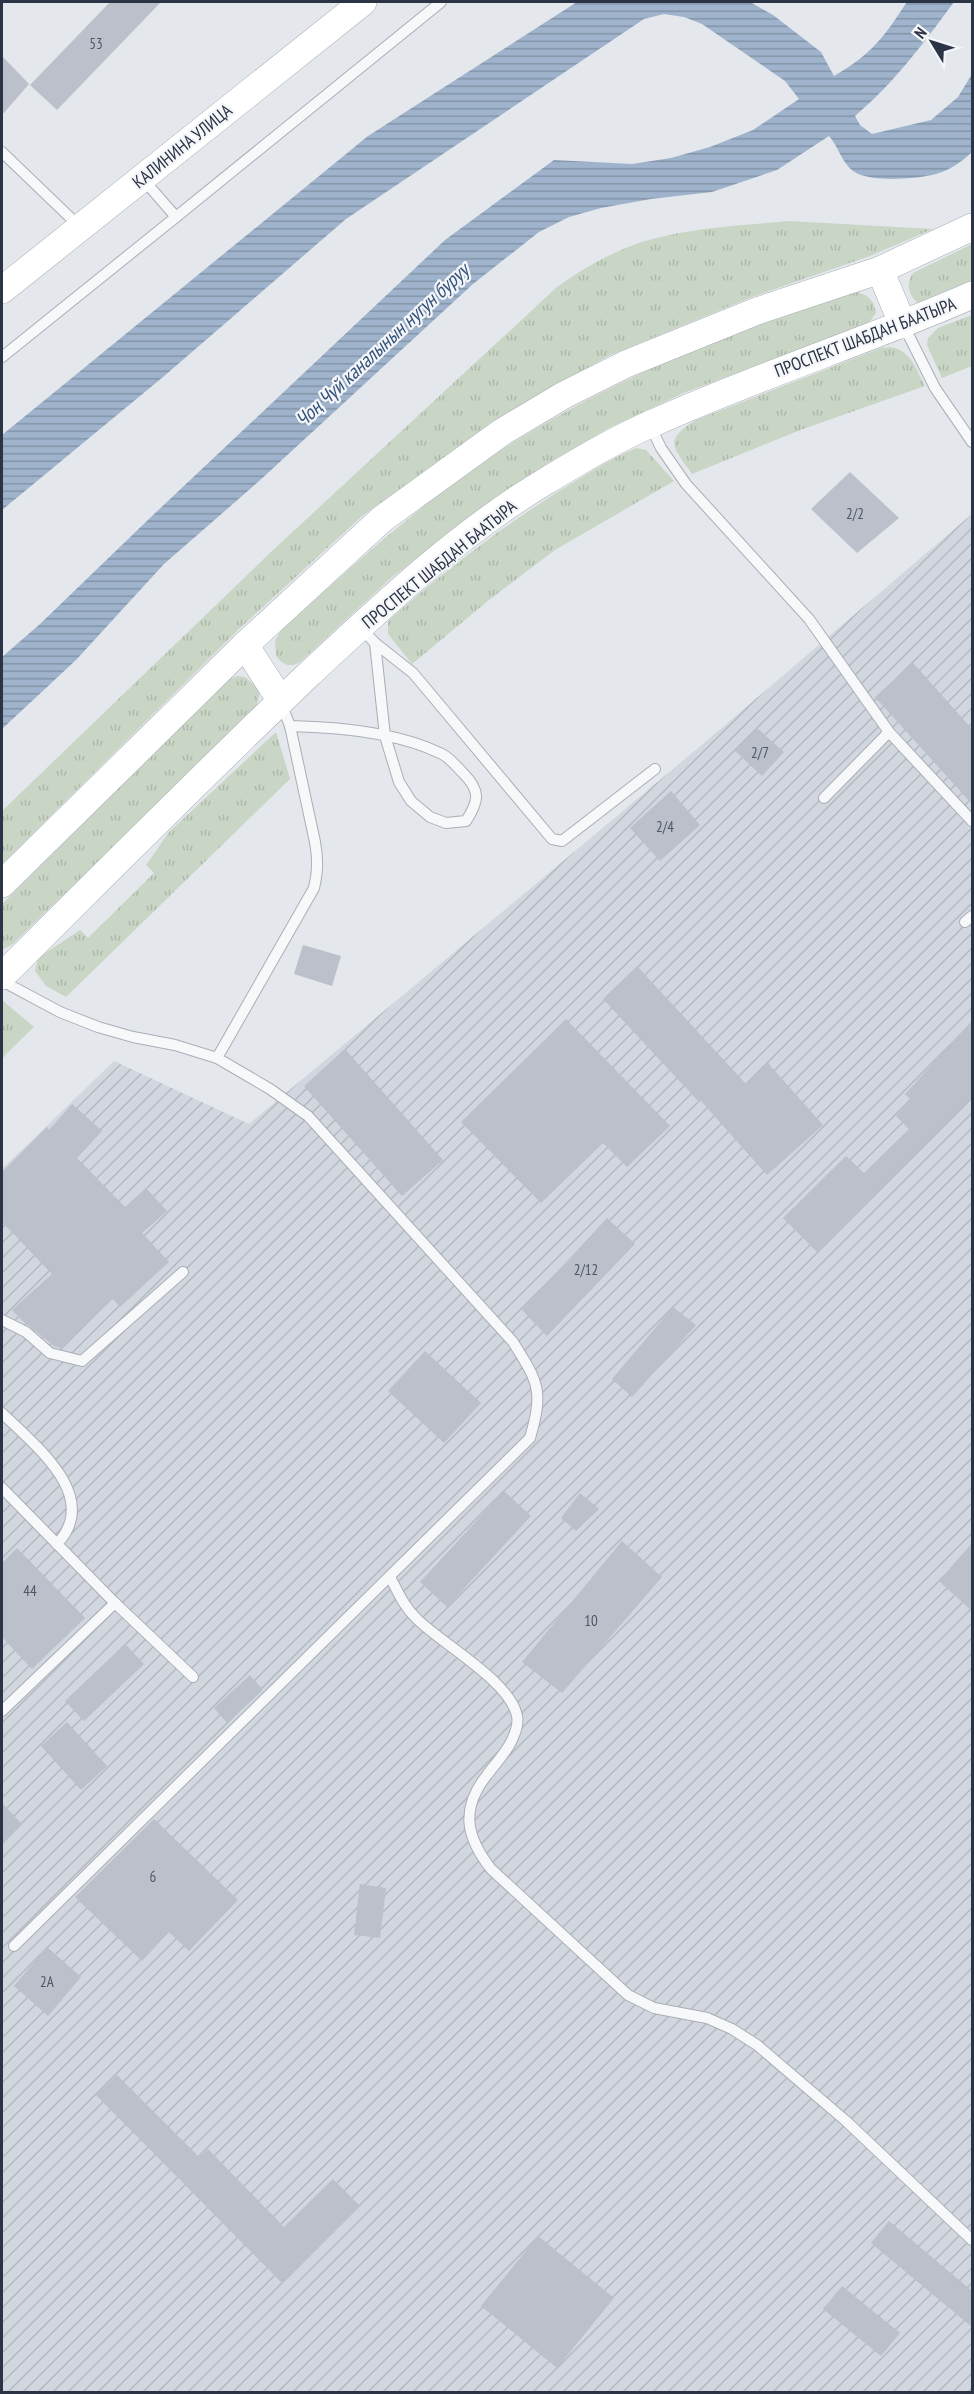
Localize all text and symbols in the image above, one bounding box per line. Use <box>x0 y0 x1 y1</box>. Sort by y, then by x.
north arrow <box>902 12 962 72</box>
text: N <box>910 23 931 42</box>
house number: 53 <box>89 34 103 53</box>
street label: КАЛИНИНА УЛИЦА <box>127 98 237 193</box>
water label: Чоң Чүй каналынын нугун буруу <box>290 256 476 432</box>
street label: ПРОСПЕКТ ШАБДАН БААТЫРА <box>771 292 959 382</box>
street label: ПРОСПЕКТ ШАБДАН БААТЫРА <box>357 494 521 633</box>
house number: 2/2 <box>846 504 864 523</box>
house number: 2/7 <box>751 743 769 762</box>
house number: 2/4 <box>656 817 674 836</box>
house number: 2/12 <box>574 1260 598 1279</box>
house number: 44 <box>23 1581 37 1600</box>
house number: 10 <box>584 1611 598 1630</box>
house number: 6 <box>150 1867 157 1886</box>
house number: 2А <box>40 1972 55 1991</box>

